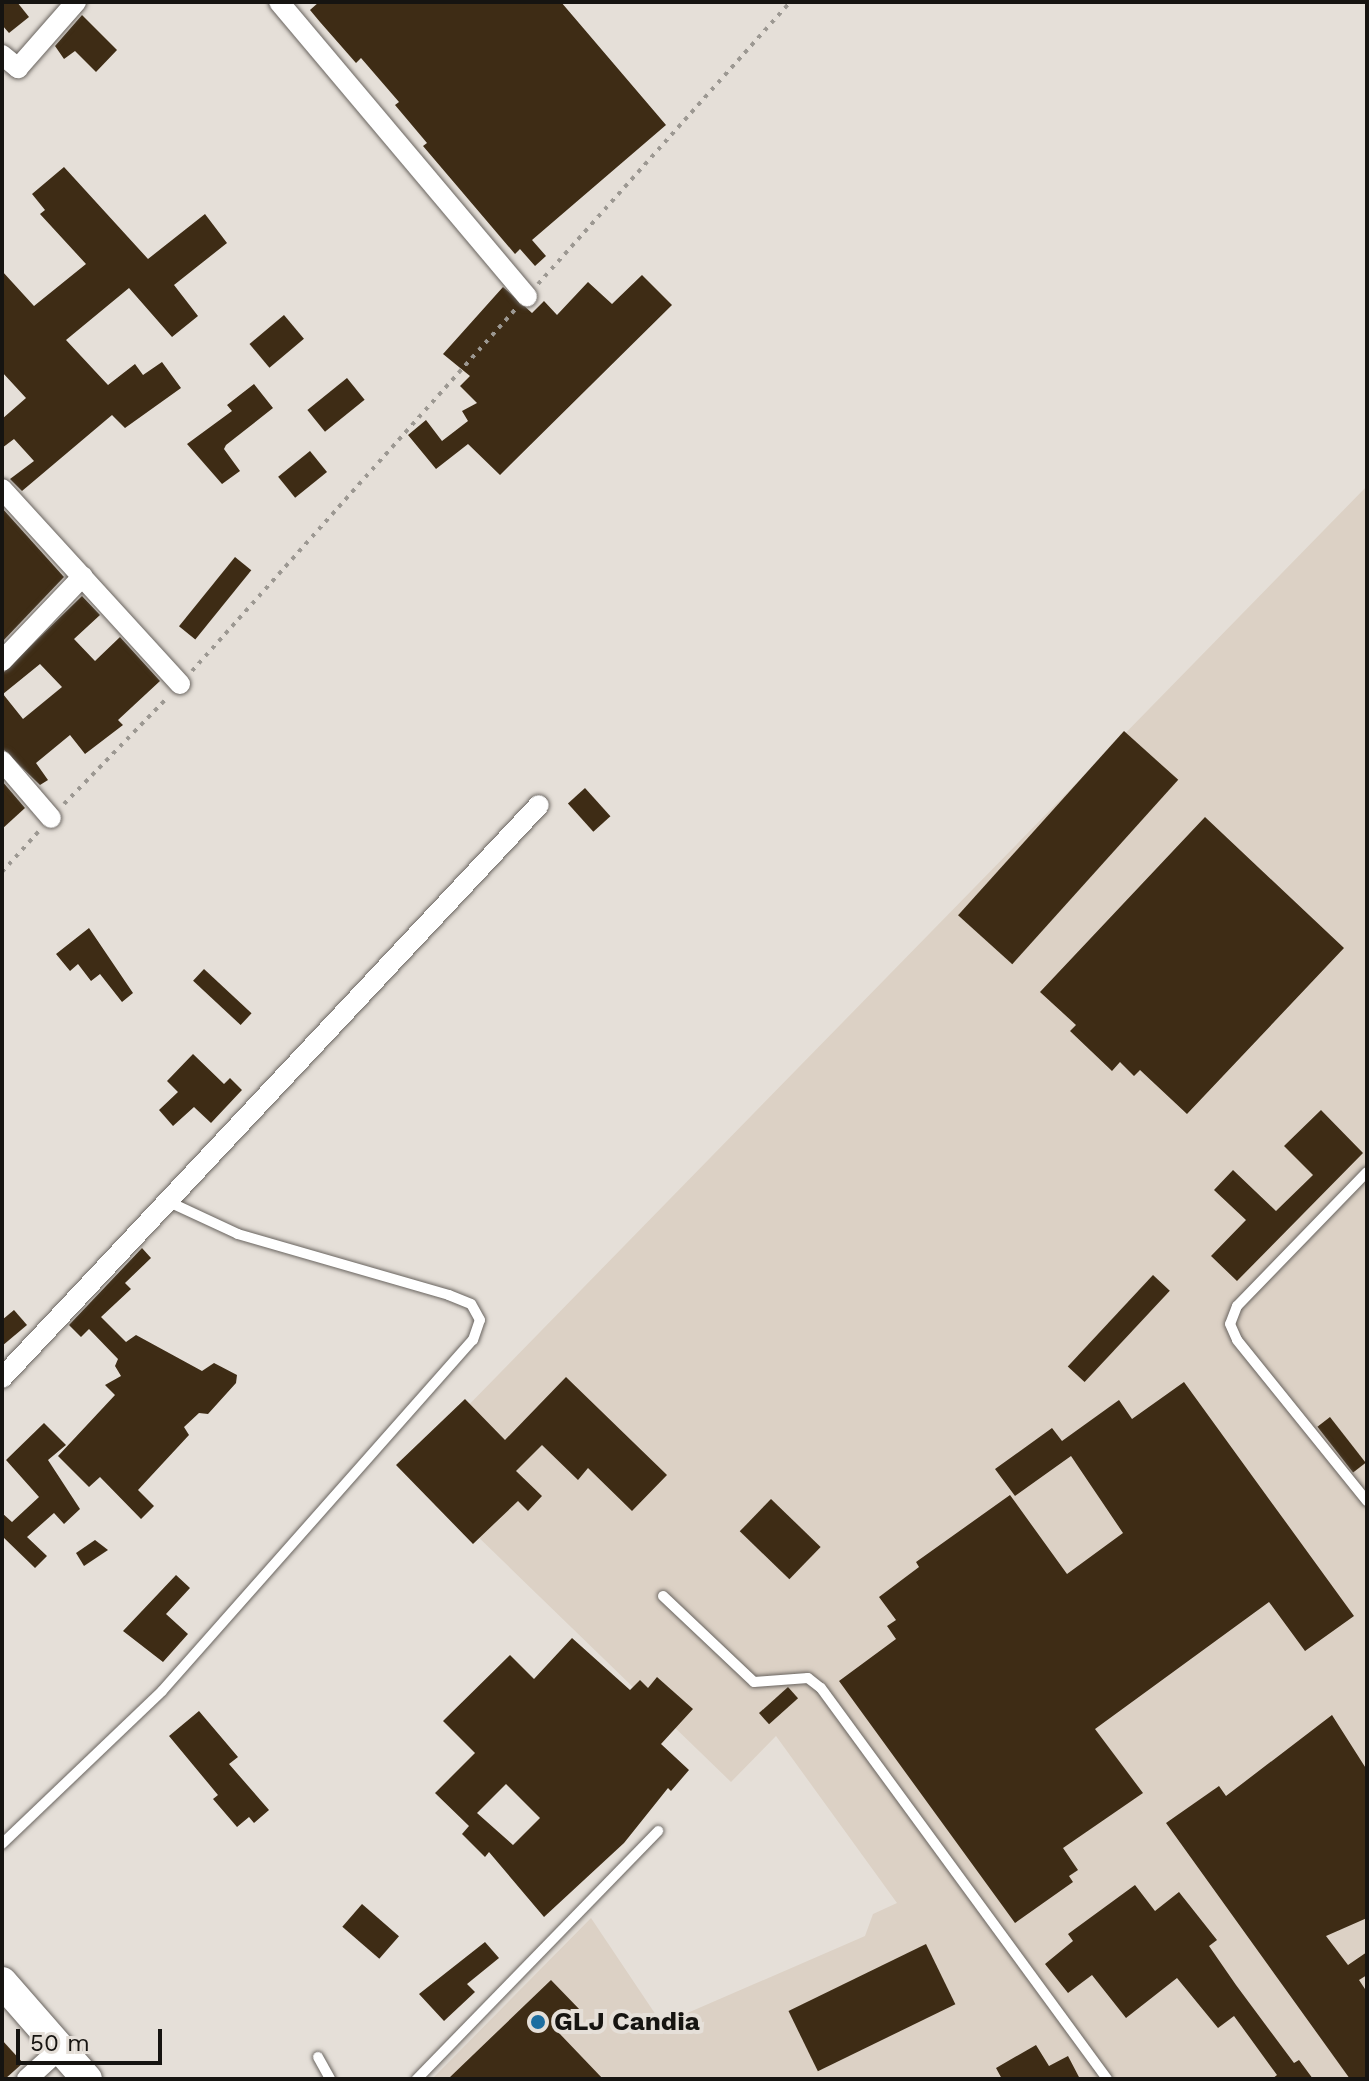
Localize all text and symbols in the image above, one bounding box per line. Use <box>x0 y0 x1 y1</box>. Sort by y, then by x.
place label: GLJ Candia <box>554 2006 700 2038</box>
scale bar <box>20 2013 166 2063</box>
marker: GLJ Candia <box>529 2013 547 2031</box>
text: 50 m <box>30 2029 90 2057</box>

